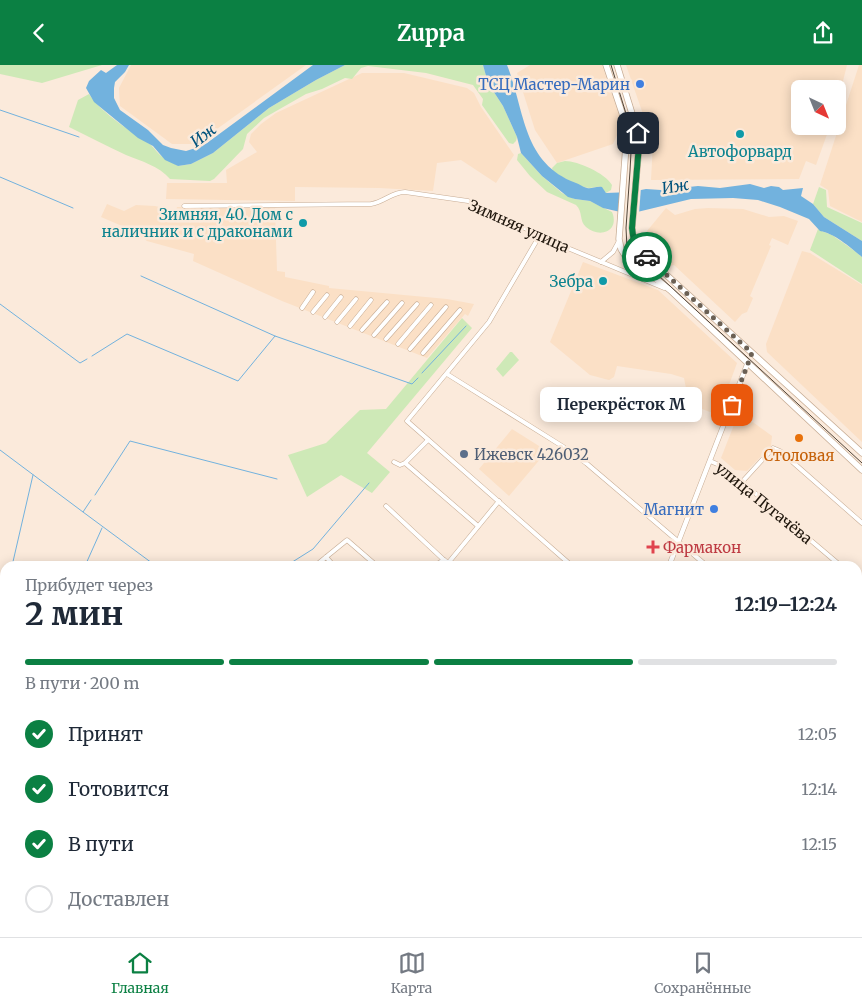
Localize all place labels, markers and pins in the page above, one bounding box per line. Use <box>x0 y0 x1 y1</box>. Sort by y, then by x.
place label: ТСЦ Мастер-Марин <box>478 75 630 94</box>
marker: ТСЦ Мастер-Марин <box>634 78 646 90</box>
pin <box>617 112 659 154</box>
marker: Автофорвард <box>734 128 746 140</box>
place label: Автофорвард <box>687 142 792 161</box>
place label: Зимняя, 40. Дом с наличник и с драконами <box>102 205 293 241</box>
marker: Зимняя, 40. Дом с наличник и с драконами <box>297 217 309 229</box>
place label: Зебра <box>550 272 593 291</box>
marker: Зебра <box>597 275 609 287</box>
pin <box>711 384 753 426</box>
callout: Перекрёсток М <box>540 387 702 423</box>
marker: Столовая <box>793 432 805 444</box>
place label: Ижевск 426032 <box>474 445 589 464</box>
place label: Столовая <box>764 446 834 465</box>
marker: Ижевск 426032 <box>458 448 470 460</box>
place label: Магнит <box>644 500 704 519</box>
marker: Магнит <box>708 503 720 515</box>
place label: Фармакон <box>663 538 741 557</box>
marker: Фармакон <box>647 541 659 553</box>

